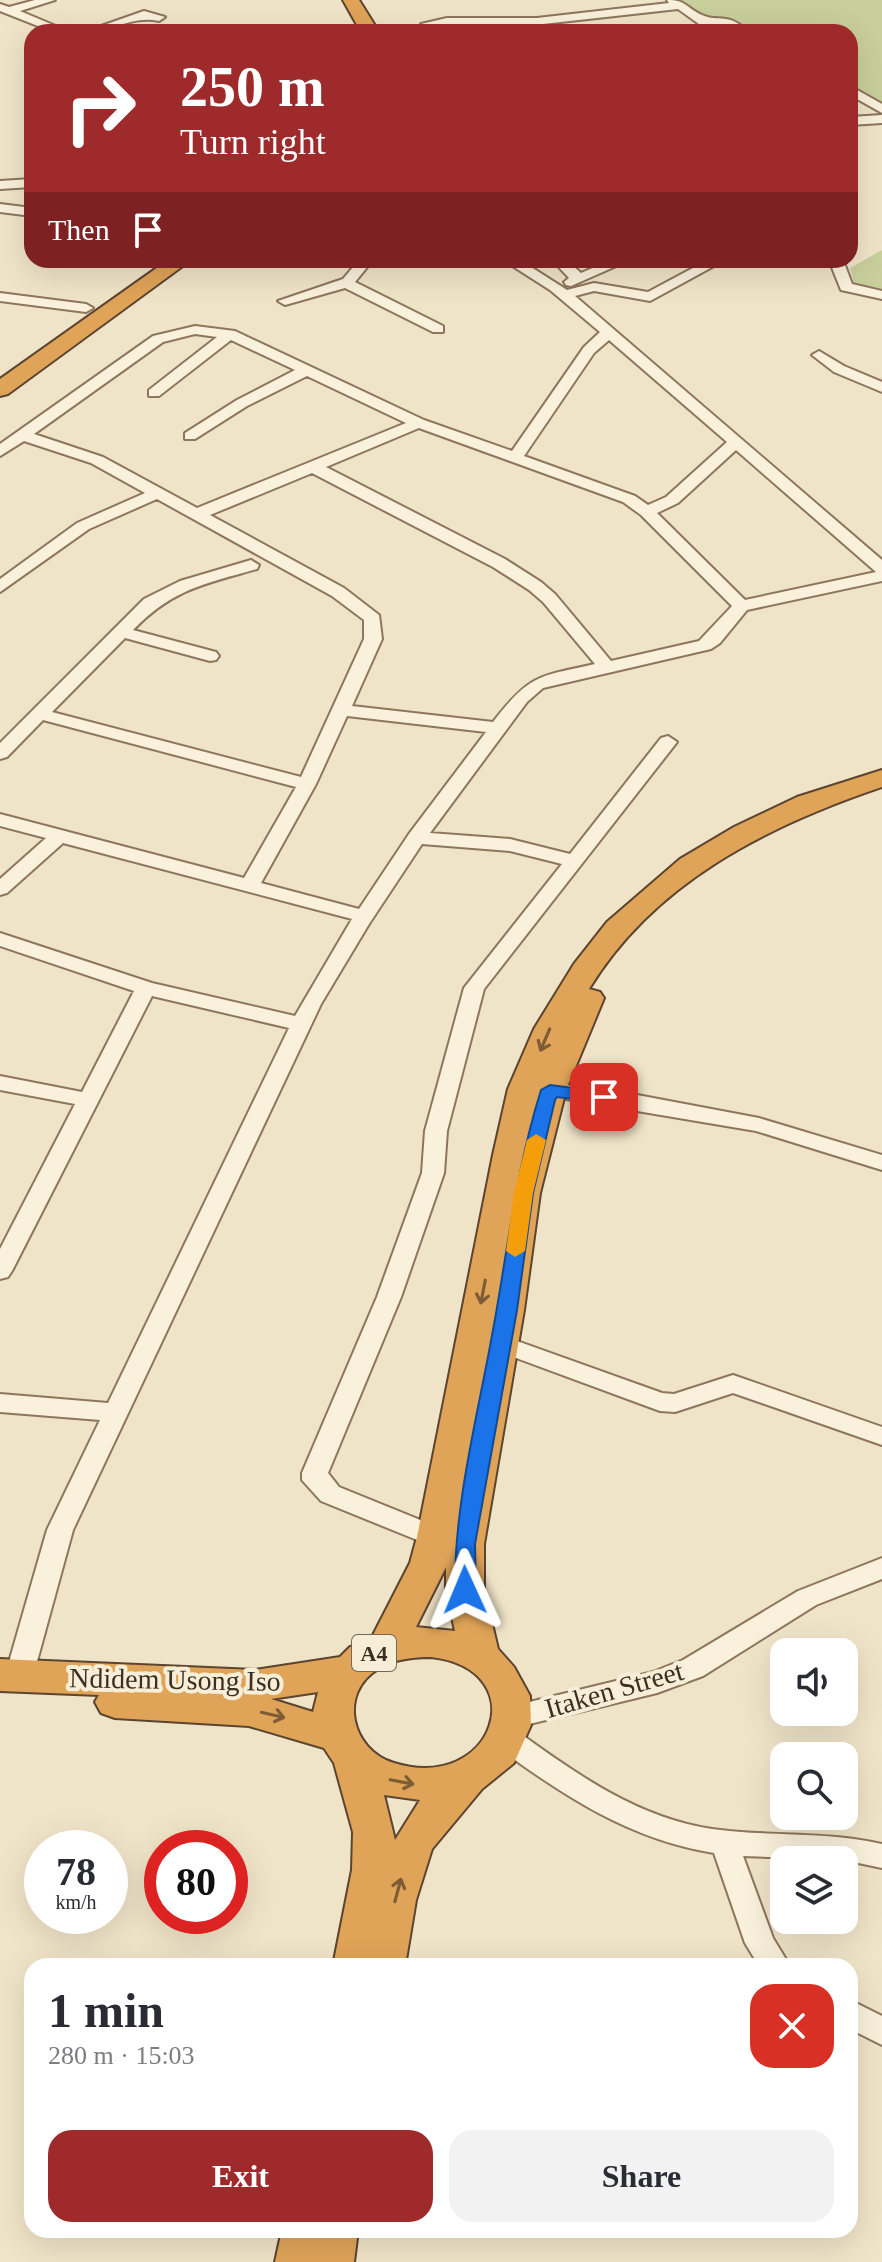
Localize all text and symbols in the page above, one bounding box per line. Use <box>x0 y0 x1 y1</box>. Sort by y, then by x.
icon: right <box>48 56 152 160</box>
text: 250 m <box>180 56 325 118</box>
text: Turn right <box>180 122 326 162</box>
icon: arrive <box>126 208 170 252</box>
text: Then <box>48 213 110 246</box>
one-way arrow <box>536 1027 551 1052</box>
pin <box>570 1063 638 1131</box>
icon: arrive <box>582 1075 626 1119</box>
one-way arrow <box>475 1279 490 1304</box>
position arrow <box>423 1548 507 1632</box>
road number: A4 <box>352 1635 396 1671</box>
map controls <box>770 1638 858 1934</box>
button: sound <box>770 1638 858 1726</box>
street label: Itaken Street <box>541 1655 687 1724</box>
street label: Ndidem Usong Iso <box>69 1662 281 1697</box>
one-way arrow <box>260 1708 285 1723</box>
button: search <box>770 1742 858 1830</box>
one-way arrow <box>388 1776 414 1791</box>
speed limit sign: 80 <box>144 1830 248 1934</box>
button: layers <box>770 1846 858 1934</box>
text: 78 <box>56 1849 96 1894</box>
one-way arrow <box>392 1877 407 1903</box>
text: km/h <box>55 1891 97 1913</box>
text: 1 min <box>48 1984 164 2037</box>
button: close <box>750 1984 834 2068</box>
text: 280 m · 15:03 <box>48 2041 195 2070</box>
button: Exit <box>48 2130 433 2222</box>
button: Share <box>449 2130 834 2222</box>

